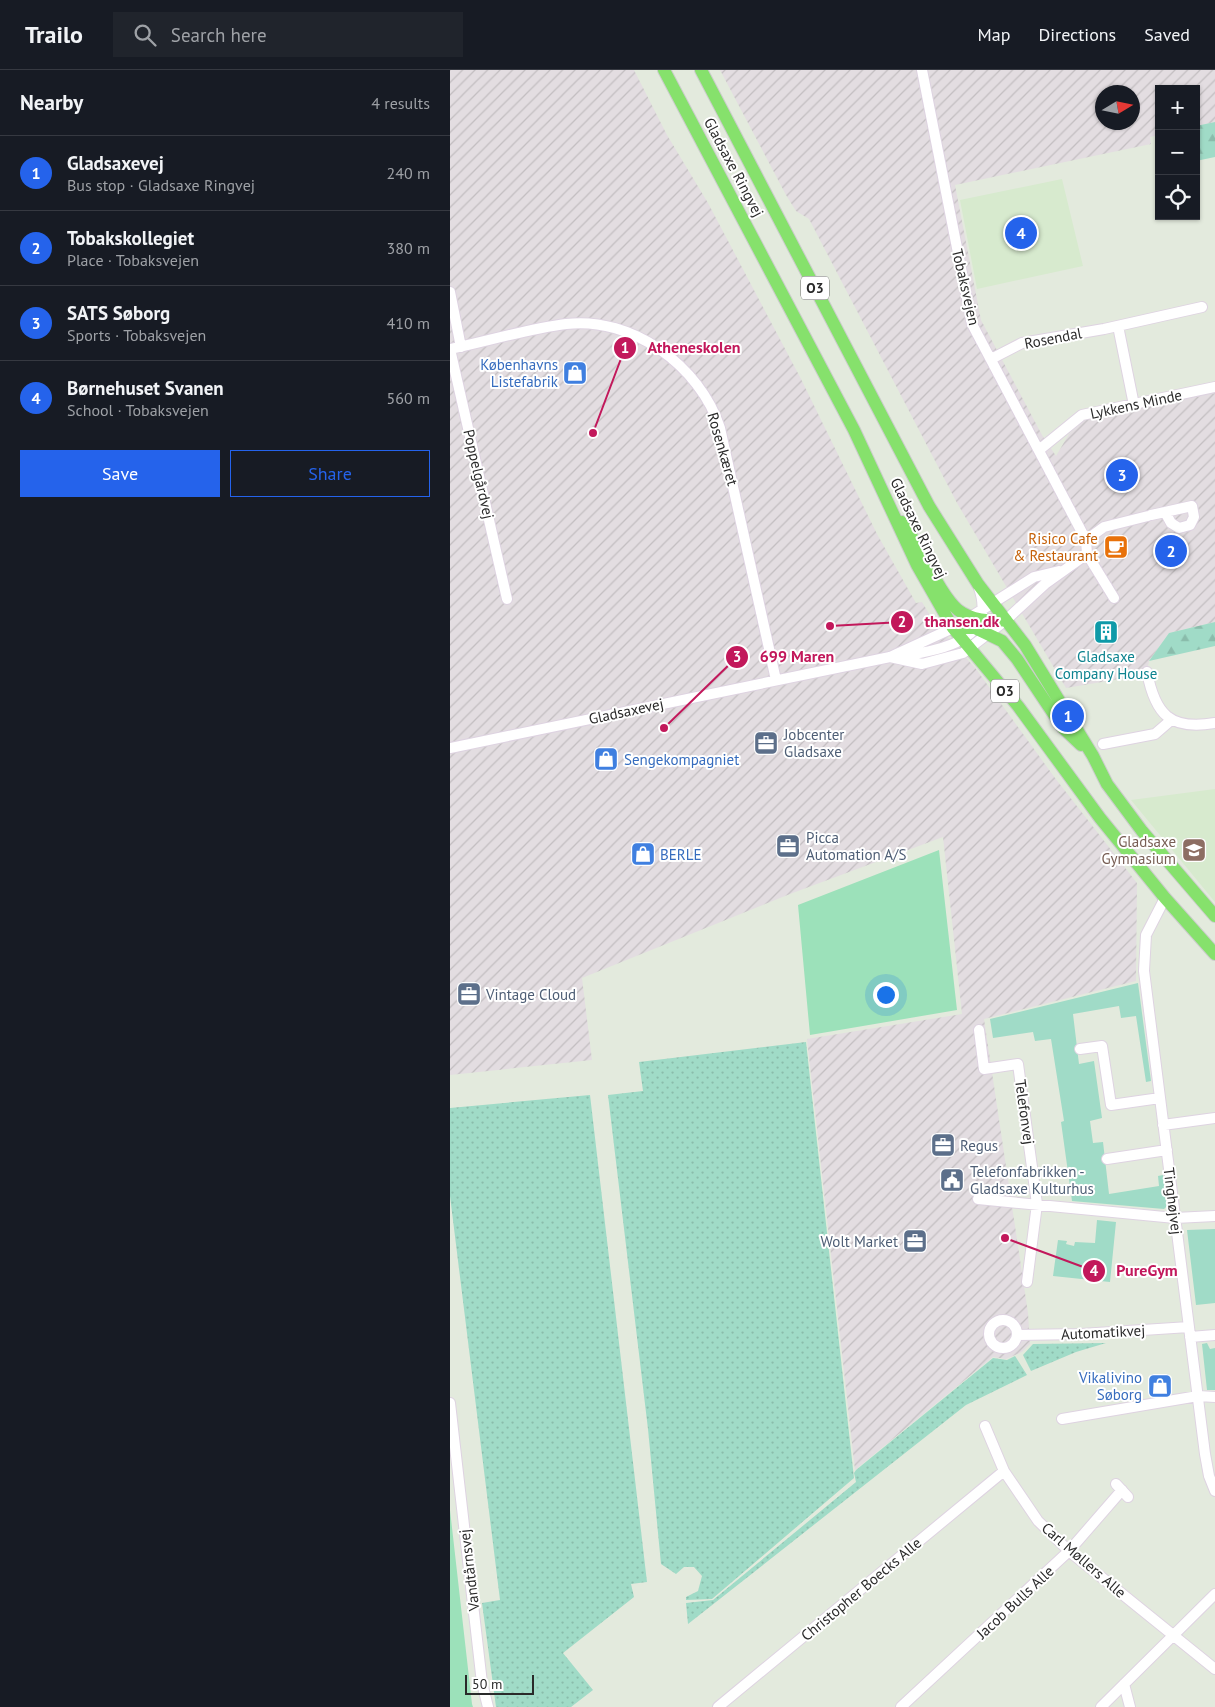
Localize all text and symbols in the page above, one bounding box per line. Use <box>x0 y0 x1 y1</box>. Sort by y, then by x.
search box <box>113 12 463 57</box>
text: Trailo <box>25 19 83 50</box>
icon: search <box>131 21 159 49</box>
text: Search here <box>171 23 267 47</box>
text: Map <box>978 23 1010 46</box>
text: Directions <box>1038 23 1116 46</box>
text: Saved <box>1144 23 1190 46</box>
north arrow <box>1095 85 1140 130</box>
map controls <box>1155 85 1200 220</box>
button: + <box>1155 85 1200 130</box>
text: Nearby <box>20 89 83 116</box>
text: 4 results <box>371 93 430 113</box>
street label: Gladsaxe Ringvej <box>700 114 768 220</box>
button: − <box>1155 130 1200 175</box>
text: Gladsaxevej <box>67 151 164 175</box>
text: 1 <box>31 163 41 183</box>
text: 240 m <box>387 163 430 183</box>
text: Bus stop · Gladsaxe Ringvej <box>67 175 255 195</box>
button: locate <box>1155 175 1200 220</box>
pin: 4 <box>1005 214 1037 252</box>
text: Tobakskollegiet <box>67 226 194 250</box>
text: 2 <box>31 238 41 258</box>
text: 380 m <box>387 238 430 258</box>
street label: Tobaksvejen <box>948 247 984 327</box>
text: Place · Tobaksvejen <box>67 250 199 270</box>
road number: O3 <box>801 277 829 300</box>
text: SATS Søborg <box>67 301 170 325</box>
text: 3 <box>31 313 41 333</box>
text: 410 m <box>387 313 430 333</box>
street label: Rosendal <box>1023 323 1084 353</box>
text: Sports · Tobaksvejen <box>67 325 206 345</box>
callout: Atheneskolen <box>612 332 750 363</box>
text: Atheneskolen <box>647 337 741 357</box>
text: 1 <box>621 338 629 357</box>
place label: Københavns Listefabrik <box>480 355 559 391</box>
shop icon: Københavns Listefabrik <box>562 360 588 386</box>
text: Børnehuset Svanen <box>67 376 224 400</box>
street label: Lykkens Minde <box>1088 385 1184 423</box>
text: 4 <box>31 388 41 408</box>
text: 560 m <box>387 388 430 408</box>
text: School · Tobaksvejen <box>67 400 209 420</box>
street label: Rosenkæret <box>703 410 743 488</box>
street label: Poppelgårdvej <box>459 427 499 521</box>
button: Save <box>20 450 220 497</box>
button: Share <box>230 450 430 497</box>
pin: 3 <box>1106 456 1138 494</box>
street label: Gladsaxe Ringvej <box>886 475 952 581</box>
place label: Risico Cafe & Restaurant <box>1013 529 1098 565</box>
pin: 2 <box>1155 532 1187 570</box>
cafe icon: Risico Cafe & Restaurant <box>1103 534 1129 560</box>
callout: thansen.dk <box>889 606 1009 637</box>
text: thansen.dk <box>925 611 1000 631</box>
text: 2 <box>898 612 906 631</box>
building icon: Gladsaxe Company House <box>1093 619 1119 645</box>
callout: 699 Maren <box>725 641 844 672</box>
text: 699 Maren <box>760 646 834 666</box>
text: 3 <box>733 647 741 666</box>
place label: Gladsaxe Company House <box>1055 647 1157 683</box>
road number: O3 <box>991 680 1019 702</box>
street label: Gladsaxevej <box>587 694 665 728</box>
pin: 1 <box>1052 697 1084 735</box>
place label: Jobcenter Gladsaxe <box>783 725 844 761</box>
office icon: Jobcenter Gladsaxe <box>753 730 779 756</box>
shop icon: Sengekompagniet <box>593 746 619 772</box>
place label: Sengekompagniet <box>624 750 739 769</box>
place label: Picca Automation A/S <box>806 828 906 864</box>
place label: Gladsaxe Gymnasium <box>1101 832 1176 868</box>
office icon: Picca Automation A/S <box>775 833 801 859</box>
school or university icon: Gladsaxe Gymnasium <box>1181 837 1207 863</box>
shop icon: BERLE <box>630 841 656 867</box>
place label: BERLE <box>660 845 702 864</box>
office icon: Vintage Cloud <box>456 981 482 1007</box>
your location <box>873 982 899 1008</box>
place label: Vintage Cloud <box>485 985 576 1004</box>
street label: Telefonvej <box>1011 1078 1039 1146</box>
office icon: Regus <box>930 1132 956 1158</box>
place label: Regus <box>960 1136 998 1155</box>
place label: Telefonfabrikken - Gladsaxe Kulturhus <box>970 1162 1094 1198</box>
street label: Tinghøjvej <box>1159 1166 1187 1236</box>
public building icon: Telefonfabrikken - Gladsaxe Kulturhus <box>939 1167 965 1193</box>
office icon: Wolt Market <box>902 1228 928 1254</box>
place label: Wolt Market <box>821 1232 898 1251</box>
callout: PureGym <box>1081 1255 1188 1286</box>
text: PureGym <box>1116 1260 1178 1280</box>
text: 4 <box>1090 1261 1099 1280</box>
street label: Automatikvej <box>1060 1320 1146 1344</box>
place label: Vikalivino Søborg <box>1078 1368 1142 1404</box>
shop icon: Vikalivino Søborg <box>1147 1373 1173 1399</box>
street label: Carl Møllers Alle <box>1038 1518 1130 1602</box>
street label: Vandtårnsvej <box>455 1528 484 1613</box>
street label: Christopher Boecks Alle <box>797 1533 925 1645</box>
street label: Jacob Bulls Alle <box>972 1561 1058 1643</box>
scale bar <box>465 1672 534 1695</box>
text: 50 m <box>472 1675 502 1693</box>

